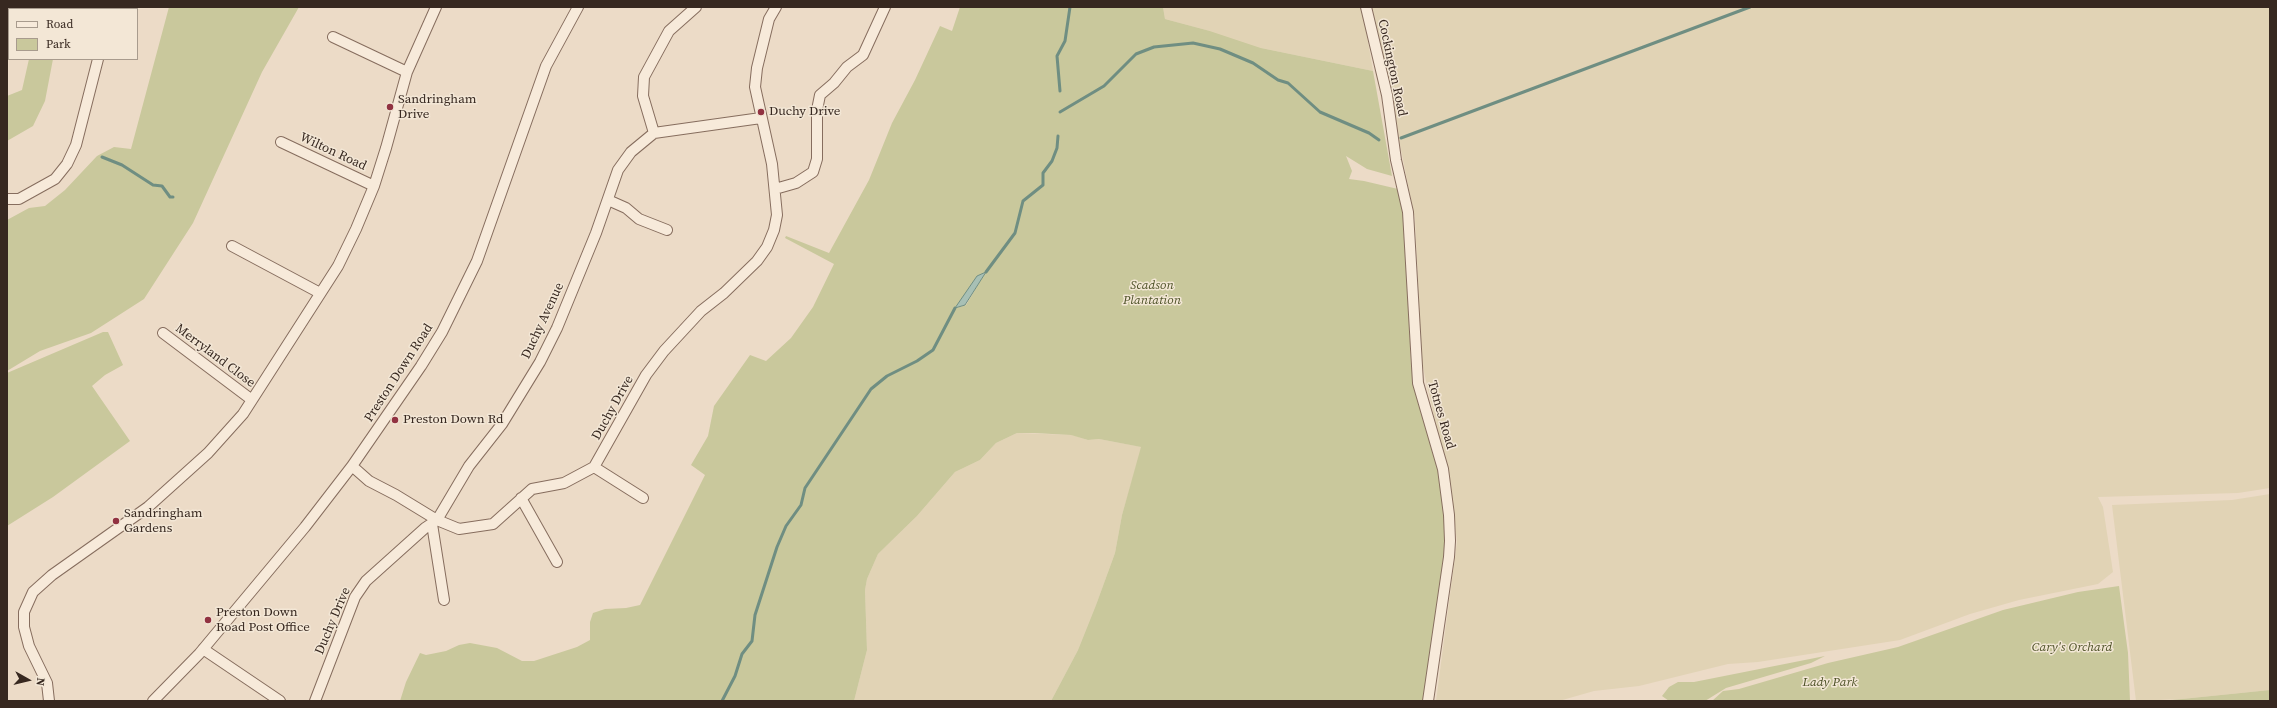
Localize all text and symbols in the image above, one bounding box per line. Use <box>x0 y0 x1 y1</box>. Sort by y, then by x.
legend <box>8 8 138 60</box>
text: Road <box>46 16 73 32</box>
street label: Cockington Road <box>1374 18 1410 118</box>
text: Park <box>46 36 71 52</box>
place label: Sandringham Drive <box>398 92 476 123</box>
marker: Sandringham Drive <box>385 102 395 112</box>
place label: Duchy Drive <box>769 104 840 120</box>
marker: Duchy Drive <box>756 107 766 117</box>
street label: Wilton Road <box>297 130 369 174</box>
park label: Scadson Plantation <box>1123 278 1181 309</box>
street label: Duchy Avenue <box>518 280 568 362</box>
street label: Merryland Close <box>172 321 258 391</box>
street label: Preston Down Road <box>361 321 437 425</box>
street label: Duchy Drive <box>589 373 637 443</box>
street label: Totnes Road <box>1424 379 1458 451</box>
place label: Preston Down Rd <box>403 412 503 428</box>
marker: Preston Down Rd <box>390 415 400 425</box>
place label: Sandringham Gardens <box>124 506 202 537</box>
marker: Sandringham Gardens <box>111 516 121 526</box>
street label: Duchy Drive <box>312 585 354 657</box>
place label: Preston Down Road Post Office <box>216 605 310 636</box>
marker: Preston Down Road Post Office <box>203 615 213 625</box>
park label: Cary's Orchard <box>2032 640 2112 656</box>
north arrow <box>8 660 48 700</box>
park label: Lady Park <box>1802 675 1858 691</box>
text: N <box>32 677 48 687</box>

